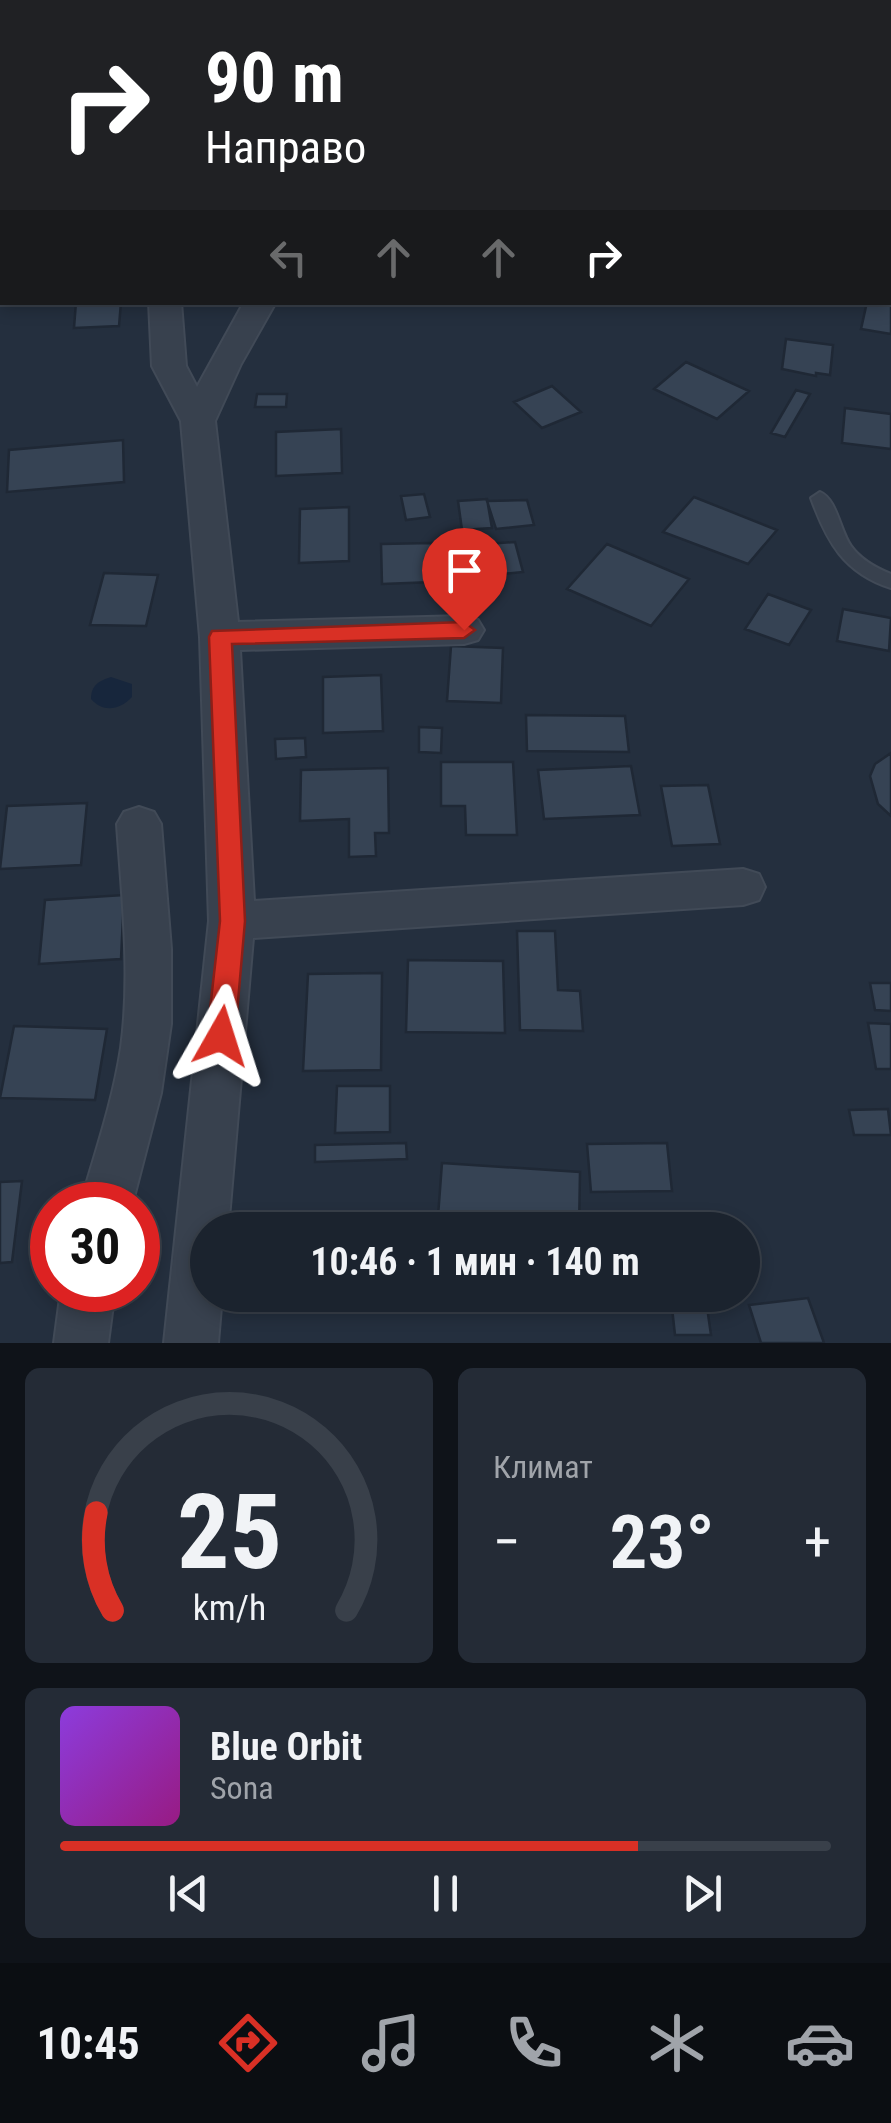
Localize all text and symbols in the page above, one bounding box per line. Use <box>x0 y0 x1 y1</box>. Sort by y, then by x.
text: 90 m <box>205 37 344 119</box>
icon: right <box>40 40 170 170</box>
text: Направо <box>205 121 366 174</box>
icon: left <box>261 230 316 285</box>
icon: ahead <box>366 230 421 285</box>
icon: ahead <box>471 230 526 285</box>
icon: right <box>576 230 631 285</box>
pin <box>422 528 507 631</box>
icon: arrive <box>437 543 492 598</box>
position arrow <box>169 984 273 1088</box>
speed limit sign: 30 <box>30 1182 160 1312</box>
text: 10:46 · 1 мин · 140 m <box>310 1240 640 1284</box>
text: Климат <box>493 1448 593 1486</box>
text: 25 <box>176 1472 282 1593</box>
text: 23° <box>610 1498 715 1586</box>
text: − <box>493 1510 521 1574</box>
text: + <box>804 1510 831 1574</box>
text: km/h <box>192 1587 266 1629</box>
text: Blue Orbit <box>210 1725 362 1769</box>
text: Sona <box>210 1769 273 1807</box>
icon: previous <box>161 1866 216 1921</box>
icon: pause <box>418 1866 473 1921</box>
icon: next <box>675 1866 730 1921</box>
icon: directions <box>213 2008 283 2078</box>
icon: music <box>356 2008 426 2078</box>
icon: phone <box>499 2008 569 2078</box>
icon: climate <box>642 2008 712 2078</box>
icon: car <box>785 2008 855 2078</box>
text: 10:45 <box>36 2017 140 2070</box>

